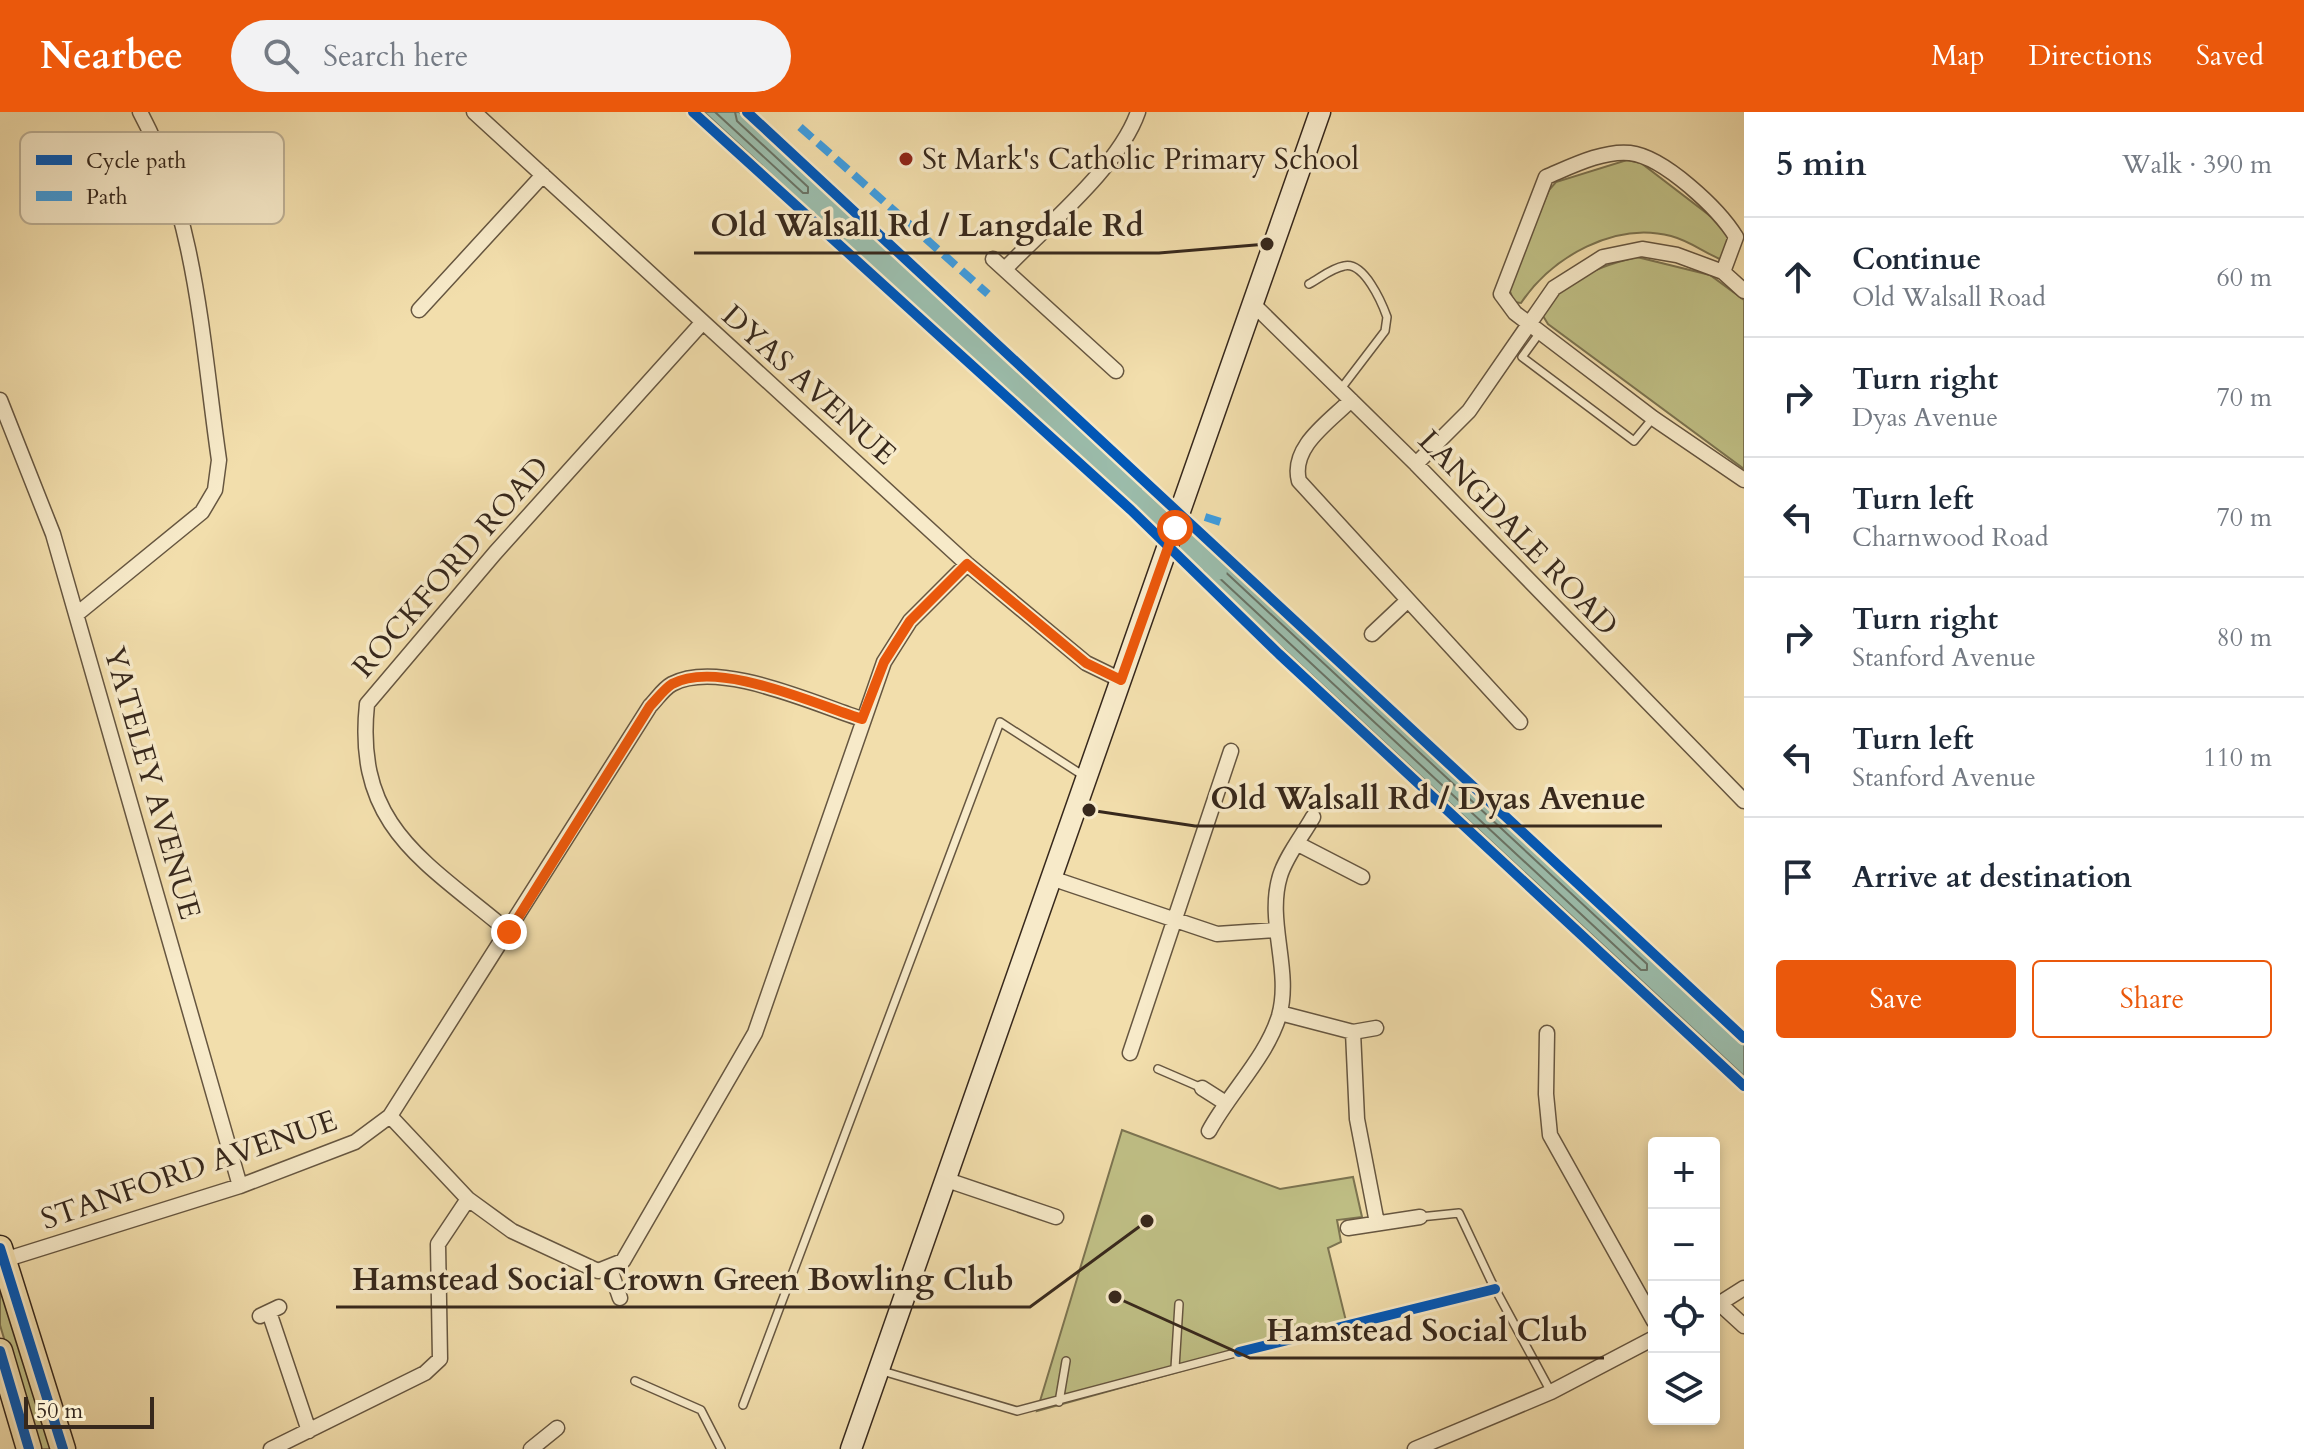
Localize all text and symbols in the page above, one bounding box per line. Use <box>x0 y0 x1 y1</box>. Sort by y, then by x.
search box <box>231 20 791 92</box>
text: Nearbee <box>40 30 183 82</box>
icon: search <box>259 34 303 78</box>
text: Search here <box>323 36 468 77</box>
text: Map <box>1931 37 1985 75</box>
text: Directions <box>2029 37 2152 75</box>
text: Saved <box>2196 37 2264 75</box>
legend <box>20 132 284 224</box>
place label: St Mark's Catholic Primary School <box>922 139 1359 180</box>
text: 5 min <box>1776 141 1867 187</box>
text: Cycle path <box>86 146 186 176</box>
text: Walk · 390 m <box>2122 147 2272 182</box>
marker: St Mark's Catholic Primary School <box>897 150 915 168</box>
text: Path <box>86 182 128 212</box>
callout: Old Walsall Rd / Langdale Rd <box>694 197 1159 253</box>
text: Old Walsall Rd / Langdale Rd <box>710 204 1144 248</box>
text: Continue <box>1852 239 1981 280</box>
icon: ahead <box>1776 255 1820 299</box>
text: 60 m <box>2216 260 2272 295</box>
text: Old Walsall Road <box>1852 280 2046 315</box>
street label: DYAS AVENUE <box>713 296 905 474</box>
text: Turn right <box>1852 359 1998 400</box>
icon: right <box>1776 375 1820 419</box>
text: 70 m <box>2216 380 2272 415</box>
text: Dyas Avenue <box>1852 400 1998 435</box>
street label: LANGDALE ROAD <box>1409 421 1627 645</box>
street label: ROCKFORD ROAD <box>343 448 559 686</box>
text: Turn left <box>1852 479 1974 520</box>
icon: left <box>1776 495 1820 539</box>
text: 70 m <box>2216 500 2272 535</box>
route start <box>1157 510 1193 546</box>
text: Charnwood Road <box>1852 520 2049 555</box>
text: Turn right <box>1852 599 1998 640</box>
icon: right <box>1776 615 1820 659</box>
text: 80 m <box>2216 620 2272 655</box>
text: Stanford Avenue <box>1852 640 2036 675</box>
street label: YATELEY AVENUE <box>93 642 211 924</box>
text: Turn left <box>1852 719 1974 760</box>
icon: left <box>1776 735 1820 779</box>
text: 110 m <box>2203 740 2272 775</box>
text: Stanford Avenue <box>1852 760 2036 795</box>
callout: Old Walsall Rd / Dyas Avenue <box>1195 770 1662 826</box>
text: Old Walsall Rd / Dyas Avenue <box>1210 777 1646 821</box>
icon: arrive <box>1776 855 1820 899</box>
text: Arrive at destination <box>1852 857 2132 898</box>
route end <box>491 914 527 950</box>
button: Save <box>1776 960 2016 1038</box>
button: Share <box>2032 960 2272 1038</box>
street label: STANFORD AVENUE <box>35 1100 343 1240</box>
map controls <box>1648 1137 1720 1425</box>
button: + <box>1648 1137 1720 1209</box>
button: − <box>1648 1209 1720 1281</box>
callout: Hamstead Social Crown Green Bowling Club <box>336 1251 1030 1307</box>
text: Hamstead Social Crown Green Bowling Club <box>352 1258 1014 1302</box>
button: locate <box>1648 1281 1720 1353</box>
callout: Hamstead Social Club <box>1250 1302 1604 1358</box>
text: Hamstead Social Club <box>1266 1309 1588 1353</box>
button: layers <box>1648 1353 1720 1425</box>
scale bar <box>24 1393 154 1429</box>
text: 50 m <box>36 1396 83 1426</box>

